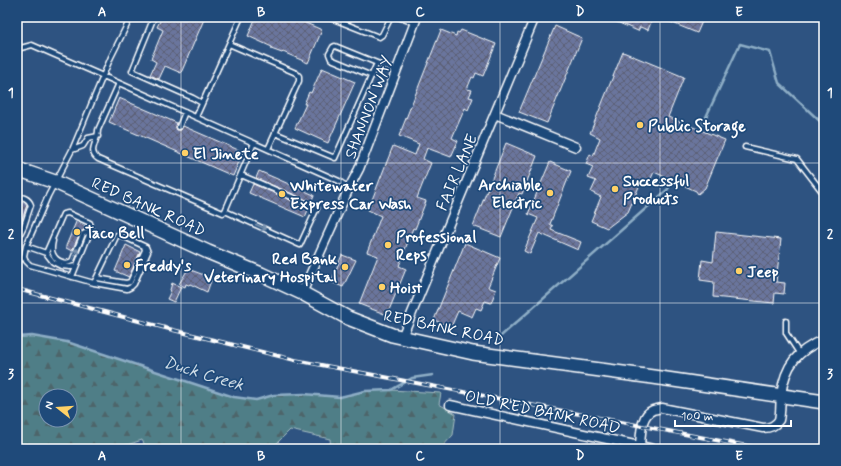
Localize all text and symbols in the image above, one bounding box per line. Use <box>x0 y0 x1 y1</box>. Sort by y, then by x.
text: A <box>98 4 106 21</box>
text: B <box>257 4 266 21</box>
text: C <box>415 4 425 21</box>
text: D <box>576 4 585 21</box>
text: E <box>735 4 743 21</box>
street label: SHANNON WAY <box>340 53 399 162</box>
text: 1 <box>8 85 14 102</box>
text: 1 <box>827 85 833 102</box>
place label: Public Storage <box>648 116 746 139</box>
marker: Public Storage <box>635 120 645 130</box>
street label: FAIR LANE <box>432 131 483 214</box>
place label: El Jinete <box>193 144 259 165</box>
marker: El Jinete <box>180 148 190 158</box>
place label: Successful Products <box>623 171 689 210</box>
street label: RED BANK ROAD <box>88 173 209 242</box>
place label: Archiable Electric <box>478 175 543 214</box>
place label: Whitewater Express Car Wash <box>289 176 412 215</box>
marker: Successful Products <box>610 184 620 194</box>
marker: Archiable Electric <box>545 188 555 198</box>
marker: Whitewater Express Car Wash <box>277 189 287 199</box>
place label: Taco Bell <box>85 223 144 244</box>
one-way arrow <box>254 224 266 231</box>
text: 2 <box>8 226 15 243</box>
text: 2 <box>827 226 834 243</box>
marker: Taco Bell <box>72 227 82 237</box>
place label: Professional Reps <box>396 227 476 266</box>
marker: Professional Reps <box>383 240 393 250</box>
one-way arrow <box>72 248 79 260</box>
place label: Red Bank Veterinary Hospital <box>204 249 338 288</box>
place label: Freddy's <box>135 256 192 277</box>
marker: Freddy's <box>122 260 132 270</box>
marker: Red Bank Veterinary Hospital <box>340 262 350 272</box>
place label: Jeep <box>747 262 778 283</box>
marker: Jeep <box>734 266 744 276</box>
place label: Hoist <box>390 278 423 299</box>
marker: Hoist <box>377 282 387 292</box>
street label: RED BANK ROAD <box>382 305 506 351</box>
water label: Duck Creek <box>161 351 247 397</box>
text: 3 <box>8 366 14 383</box>
text: 3 <box>827 366 833 383</box>
street label: OLD RED BANK ROAD <box>463 386 622 439</box>
north arrow <box>38 388 78 428</box>
text: N <box>42 400 57 411</box>
scale bar <box>675 402 791 428</box>
text: 100 m <box>681 409 713 425</box>
text: A <box>98 448 106 465</box>
text: B <box>257 448 266 465</box>
text: C <box>415 448 425 465</box>
text: D <box>576 448 585 465</box>
text: E <box>735 448 743 465</box>

